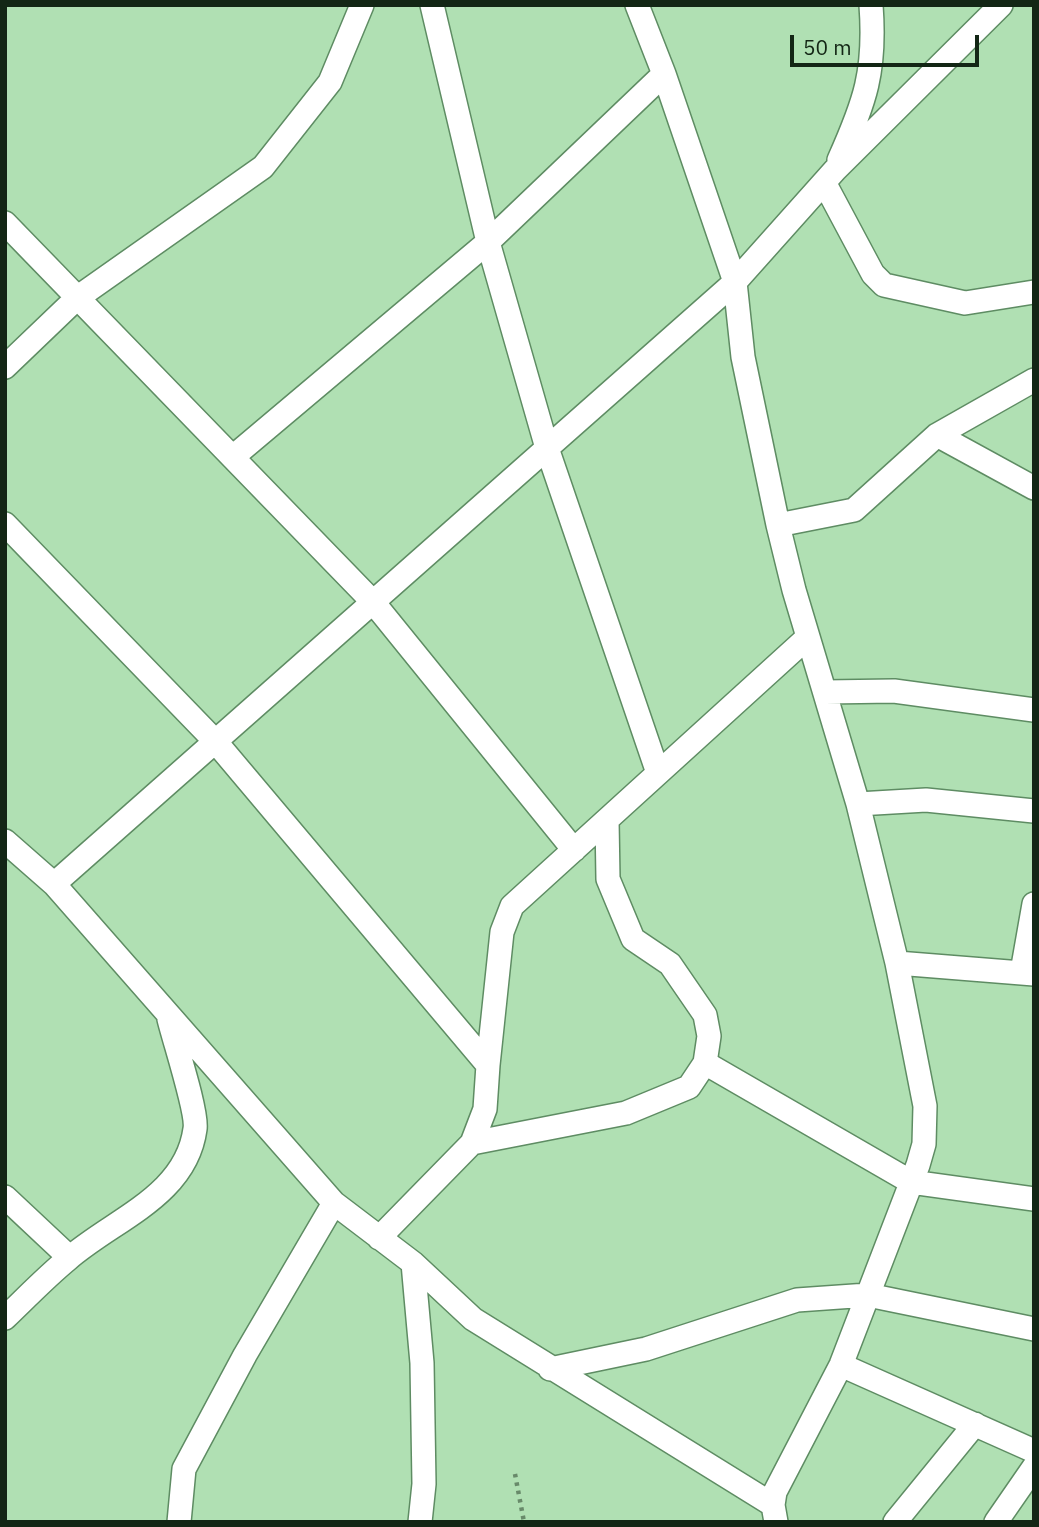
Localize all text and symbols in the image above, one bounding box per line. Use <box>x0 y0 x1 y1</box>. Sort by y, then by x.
scale bar <box>794 21 983 65</box>
text: 50 m <box>803 33 852 61</box>

